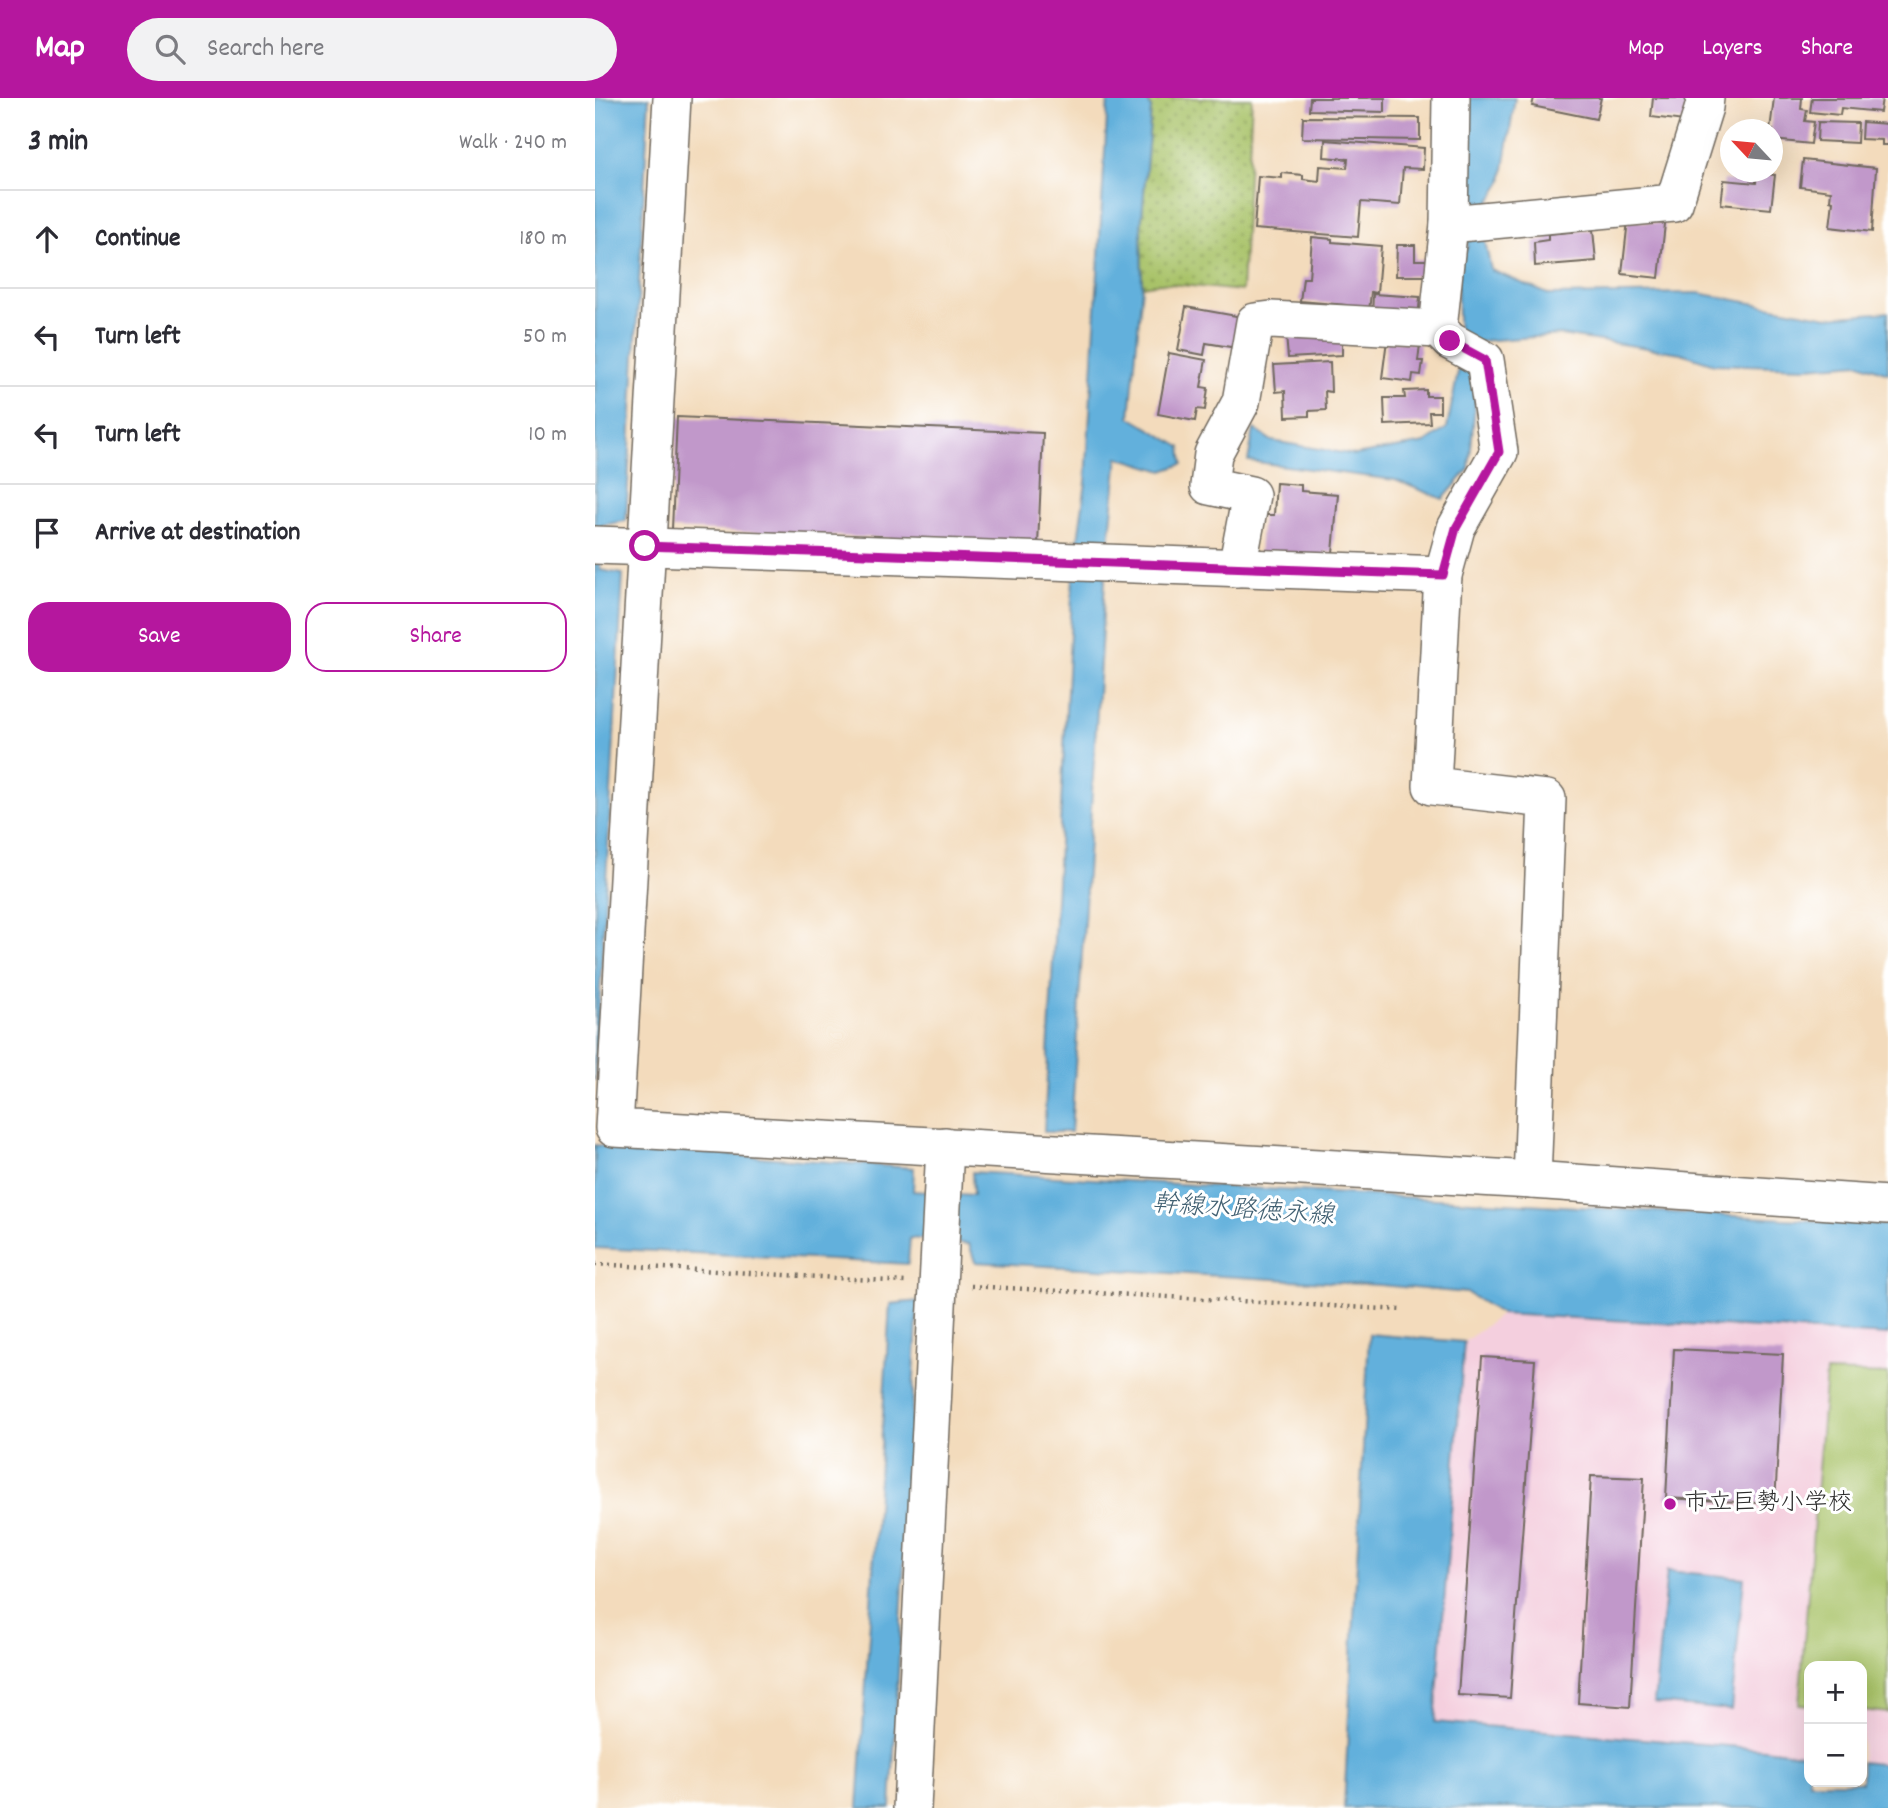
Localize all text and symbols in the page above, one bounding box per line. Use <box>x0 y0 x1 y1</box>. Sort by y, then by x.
search box <box>127 18 617 81</box>
text: Map <box>35 26 85 73</box>
icon: search <box>151 30 189 68</box>
text: Search here <box>207 31 325 68</box>
text: Map <box>1628 32 1664 66</box>
text: Layers <box>1702 32 1763 66</box>
text: Share <box>1801 32 1853 66</box>
north arrow <box>1720 119 1783 182</box>
text: 3 min <box>28 122 88 165</box>
text: Walk · 240 m <box>459 127 567 160</box>
icon: ahead <box>28 220 66 258</box>
text: Continue <box>95 221 180 258</box>
text: 180 m <box>519 223 567 256</box>
icon: left <box>28 318 66 356</box>
text: Turn left <box>95 319 181 356</box>
text: 50 m <box>523 321 567 354</box>
route end <box>1434 325 1465 356</box>
icon: left <box>28 416 66 454</box>
text: Turn left <box>95 417 181 454</box>
text: 10 m <box>528 419 567 452</box>
icon: arrive <box>28 514 66 552</box>
text: Arrive at destination <box>95 515 300 552</box>
route start <box>629 530 660 561</box>
button: Save <box>28 602 291 672</box>
button: Share <box>305 602 567 672</box>
water label: 幹線水路徳永線 <box>1151 1186 1336 1236</box>
place label: 市立巨勢小学校 <box>1684 1487 1852 1521</box>
marker: 市立巨勢小学校 <box>1662 1496 1678 1512</box>
map controls <box>1804 1661 1867 1787</box>
button: + <box>1804 1661 1867 1724</box>
button: − <box>1804 1724 1867 1787</box>

